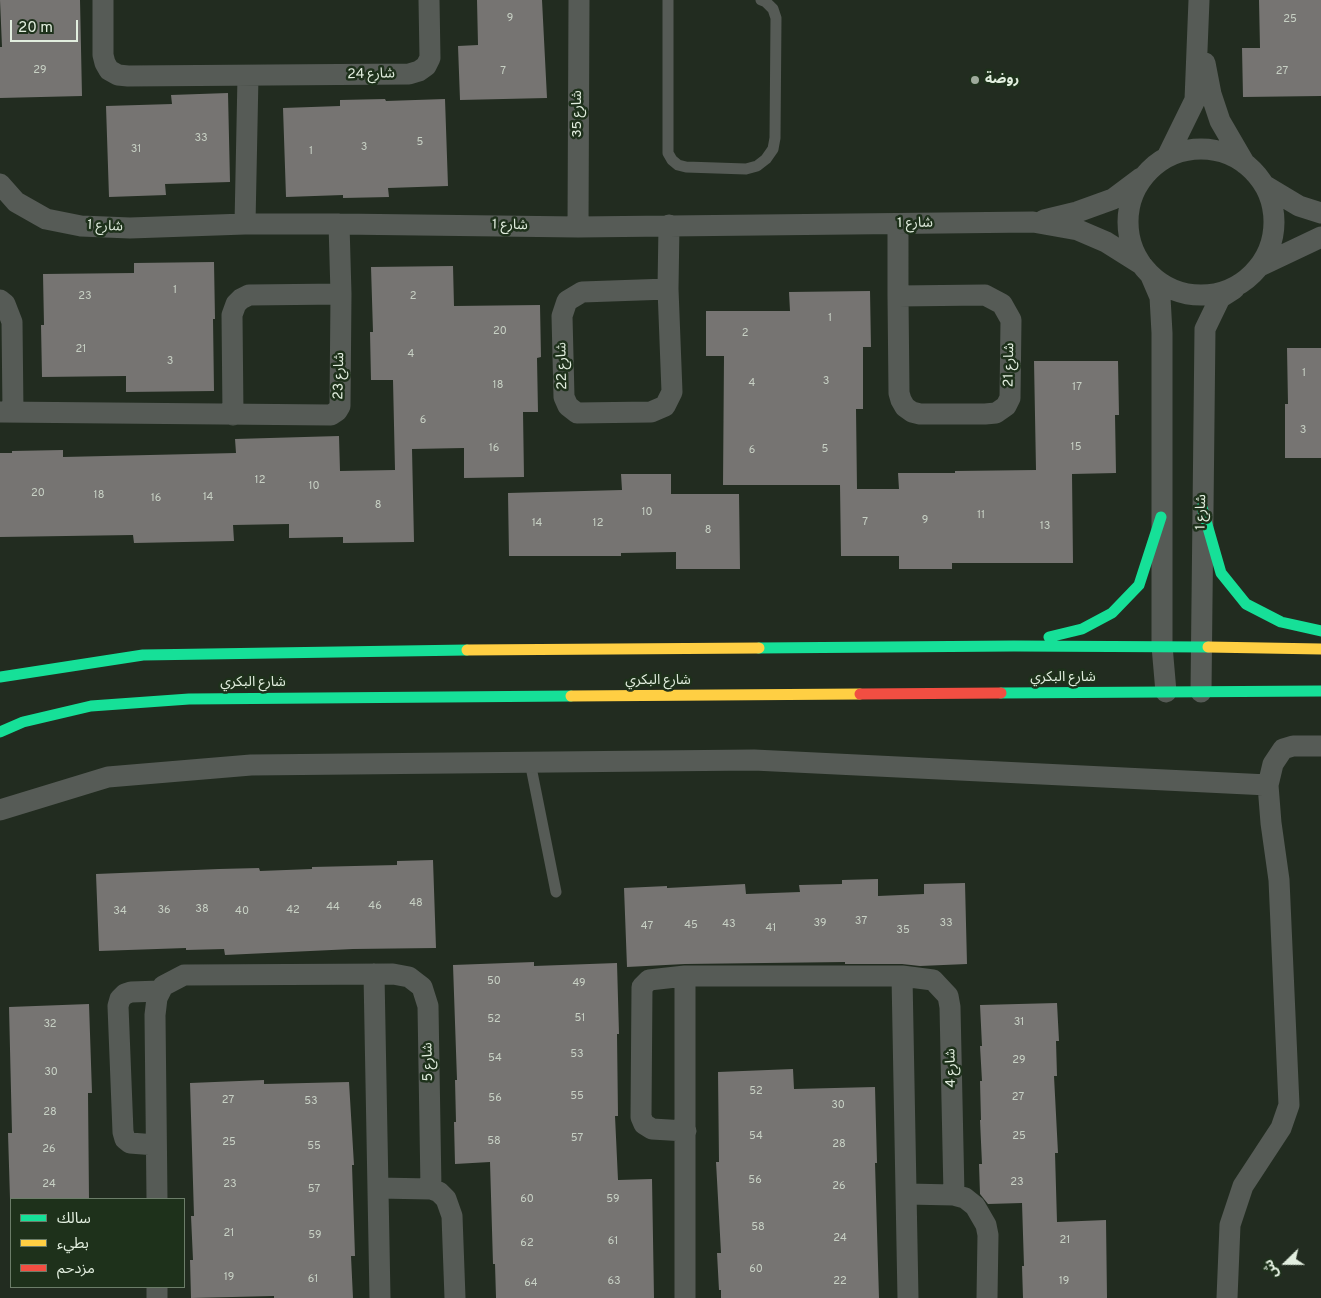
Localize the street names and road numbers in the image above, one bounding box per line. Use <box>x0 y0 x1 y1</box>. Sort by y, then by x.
street label: شارع 24 <box>347 66 395 84</box>
street label: شارع 35 <box>570 90 586 138</box>
street label: شارع 1 <box>897 215 933 233</box>
street label: شارع 1 <box>492 217 528 235</box>
street label: شارع 1 <box>87 218 123 236</box>
street label: شارع 22 <box>554 342 572 390</box>
street label: شارع 21 <box>1001 343 1019 387</box>
street label: شارع 23 <box>331 352 349 400</box>
street label: شارع 1 <box>1193 494 1211 530</box>
street label: شارع البكري <box>1030 670 1096 686</box>
street label: شارع البكري <box>625 673 691 689</box>
street label: شارع البكري <box>220 675 286 691</box>
street label: شارع 5 <box>420 1042 438 1082</box>
street label: شارع 4 <box>943 1048 961 1088</box>

